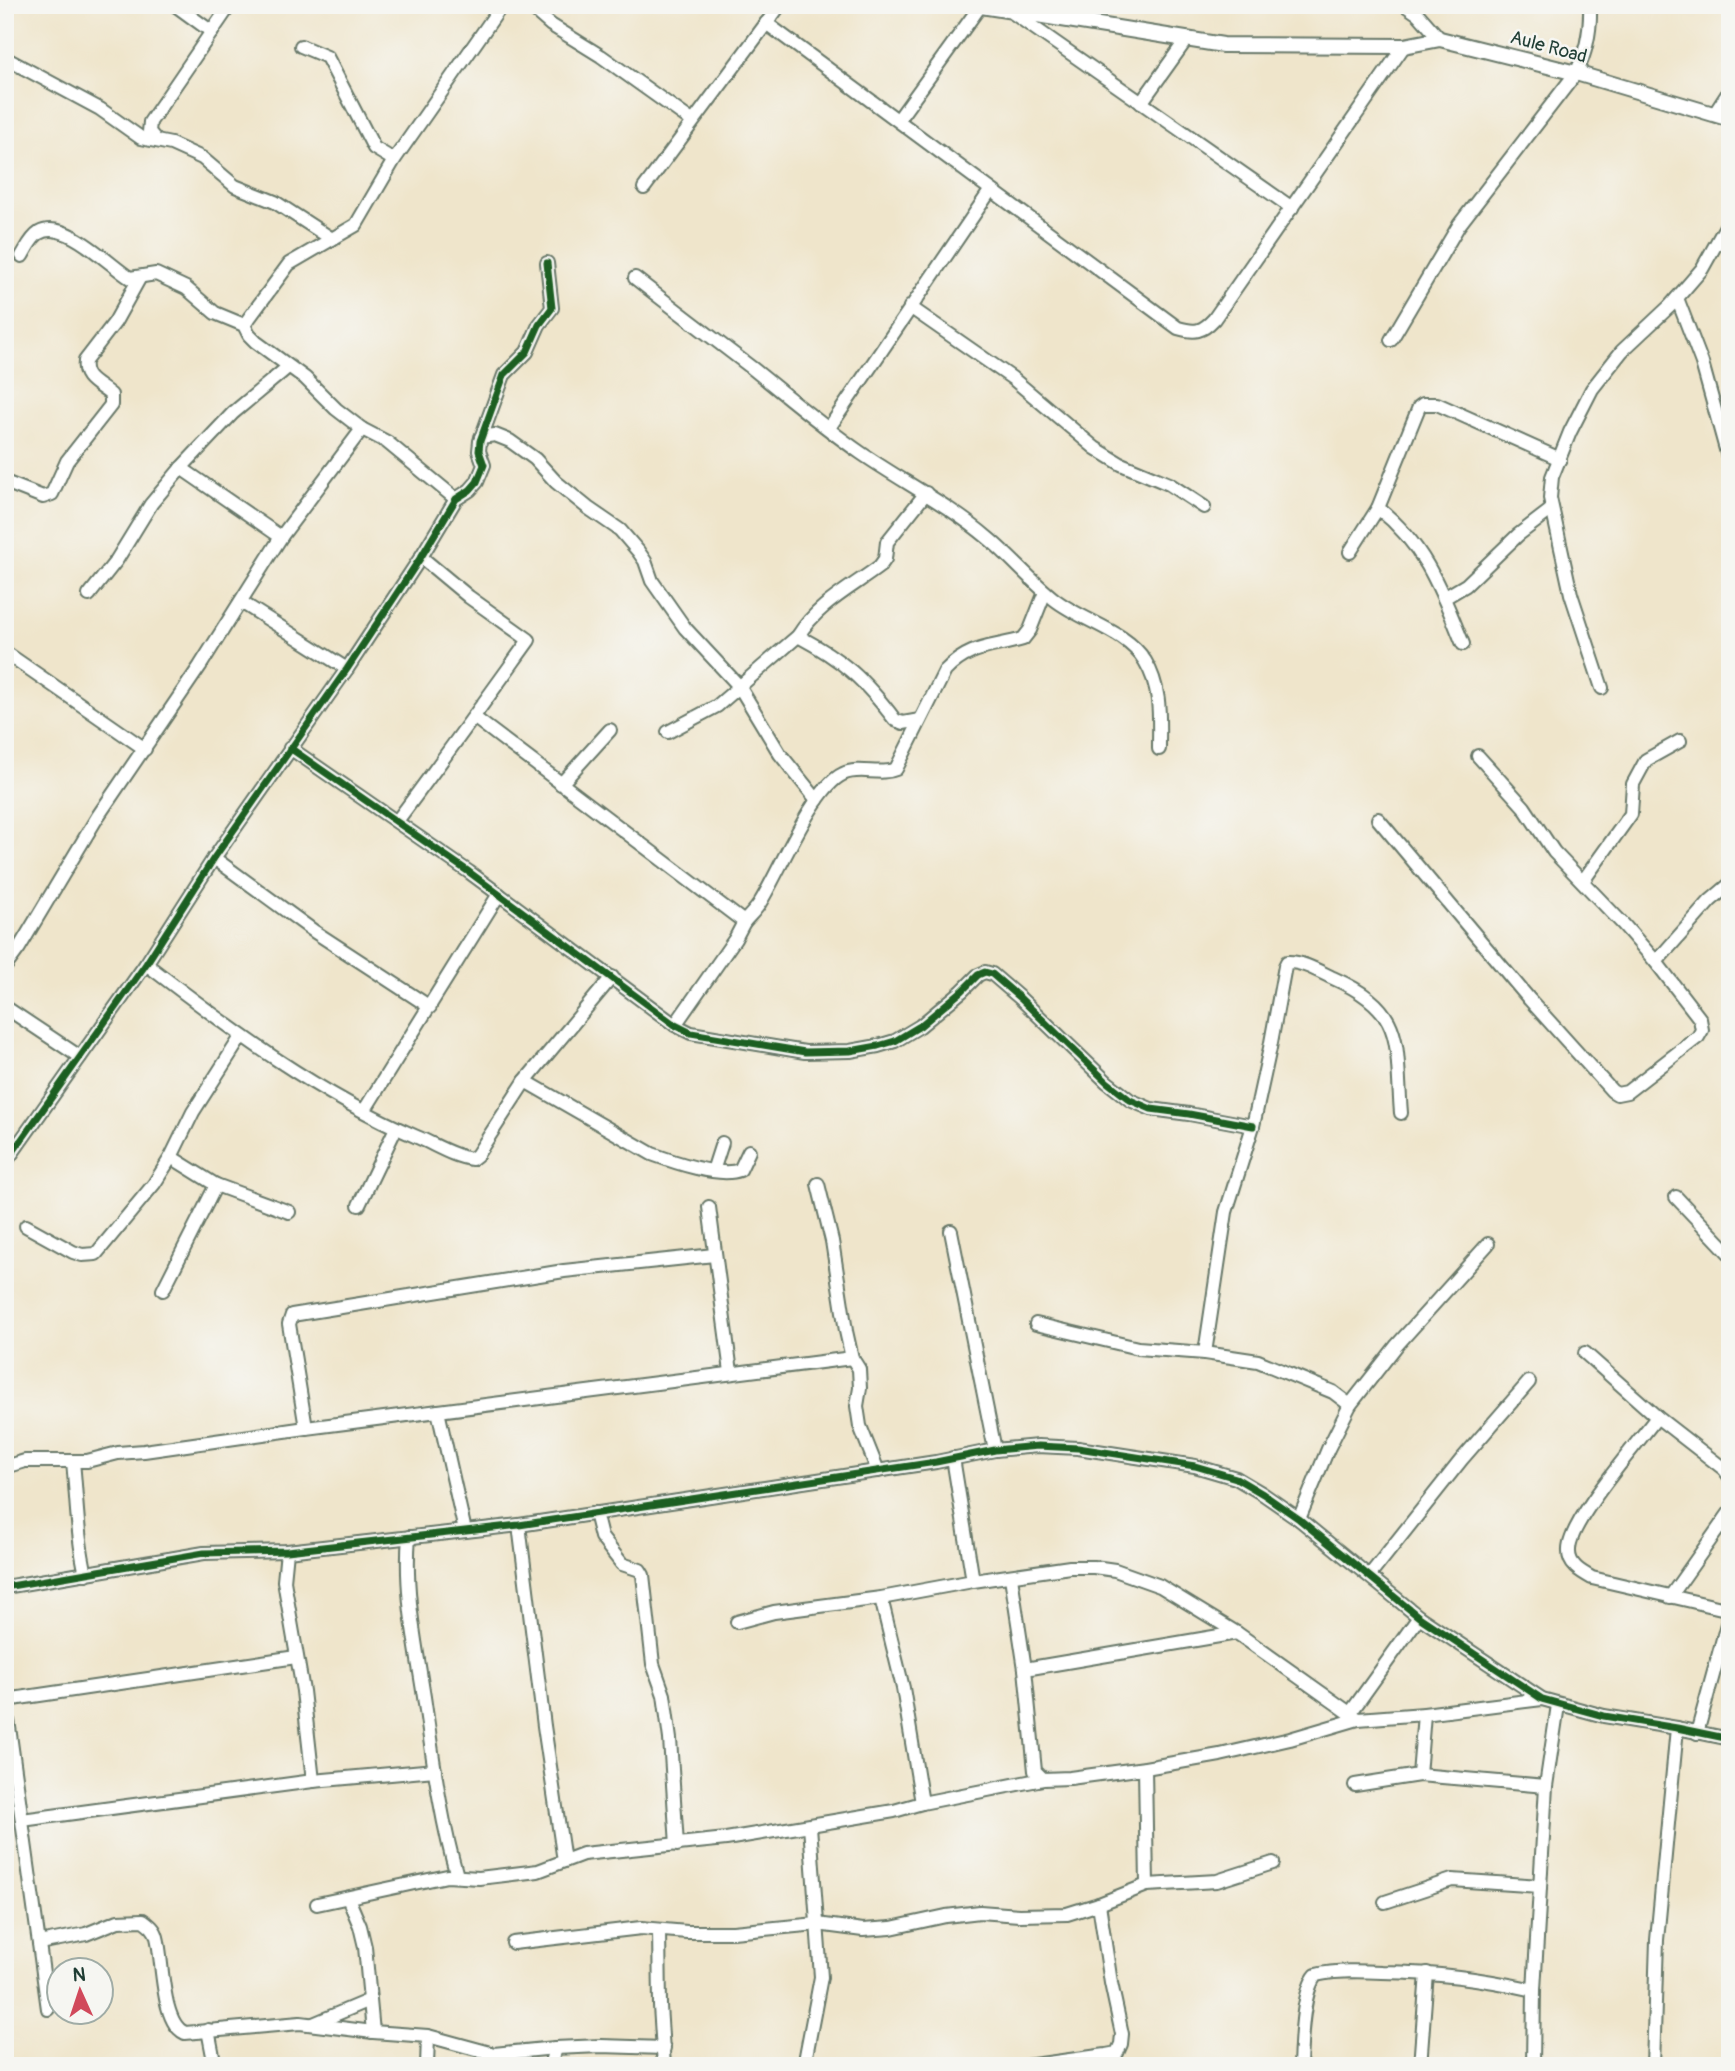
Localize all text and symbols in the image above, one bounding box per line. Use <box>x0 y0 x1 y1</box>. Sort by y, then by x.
street label: Aule Road <box>1508 25 1590 69</box>
north arrow <box>46 1955 116 2025</box>
text: N <box>72 1963 86 1987</box>

